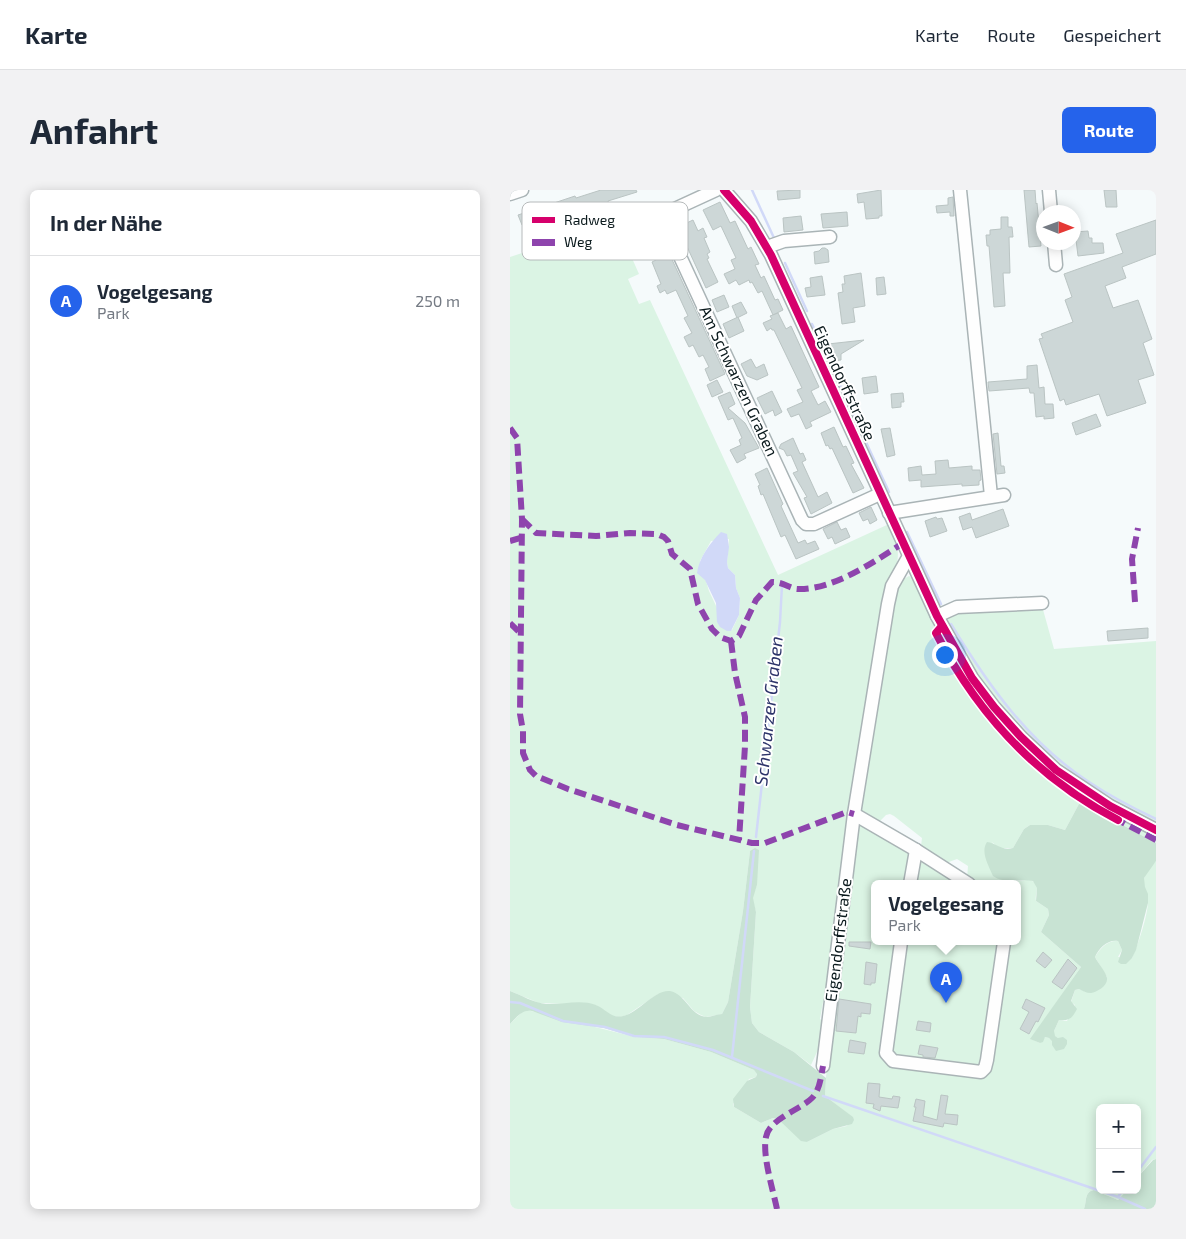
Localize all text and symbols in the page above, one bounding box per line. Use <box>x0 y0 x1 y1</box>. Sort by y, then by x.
text: Karte <box>25 20 88 49</box>
text: Karte <box>915 24 959 46</box>
text: Route <box>987 24 1035 46</box>
text: Gespeichert <box>1063 24 1161 46</box>
button: Route <box>1062 107 1156 153</box>
text: Anfahrt <box>30 109 158 151</box>
legend <box>522 202 688 260</box>
north arrow <box>1036 205 1081 250</box>
text: In der Nähe <box>50 210 162 235</box>
text: Radweg <box>564 211 615 228</box>
text: Weg <box>564 233 593 250</box>
text: Vogelgesang <box>97 280 213 303</box>
text: A <box>61 291 71 310</box>
text: 250 m <box>415 291 460 310</box>
text: Park <box>97 303 130 322</box>
street label: Am Schwarzen Graben <box>696 303 783 459</box>
street label: Eigendorffstraße <box>811 322 880 443</box>
water label: Schwarzer Graben <box>749 635 787 787</box>
your location <box>932 642 958 668</box>
street label: Eigendorffstraße <box>820 877 855 1003</box>
popup <box>871 880 1021 945</box>
text: Vogelgesang <box>888 892 1004 915</box>
text: Park <box>888 915 921 934</box>
pin: A <box>930 962 962 1003</box>
map controls <box>1096 1104 1141 1194</box>
button: + <box>1096 1104 1141 1149</box>
button: − <box>1096 1149 1141 1194</box>

